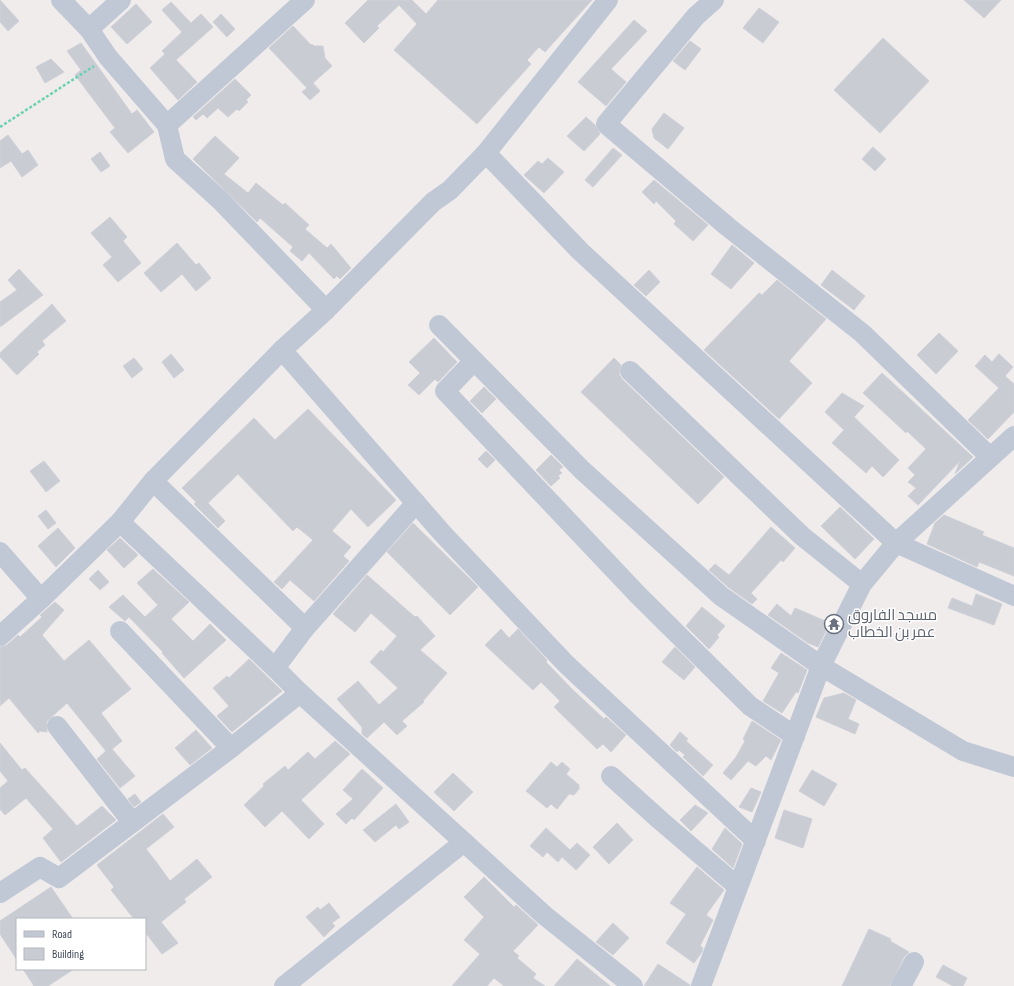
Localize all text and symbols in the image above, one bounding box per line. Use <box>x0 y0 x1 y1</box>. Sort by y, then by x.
place label: مسجد الفاروق عمر بن الخطاب <box>848 606 937 642</box>
temple icon: مسجد الفاروق عمر بن الخطاب <box>823 613 845 635</box>
legend <box>16 918 146 970</box>
text: Road <box>52 927 72 942</box>
text: Building <box>52 947 84 962</box>

